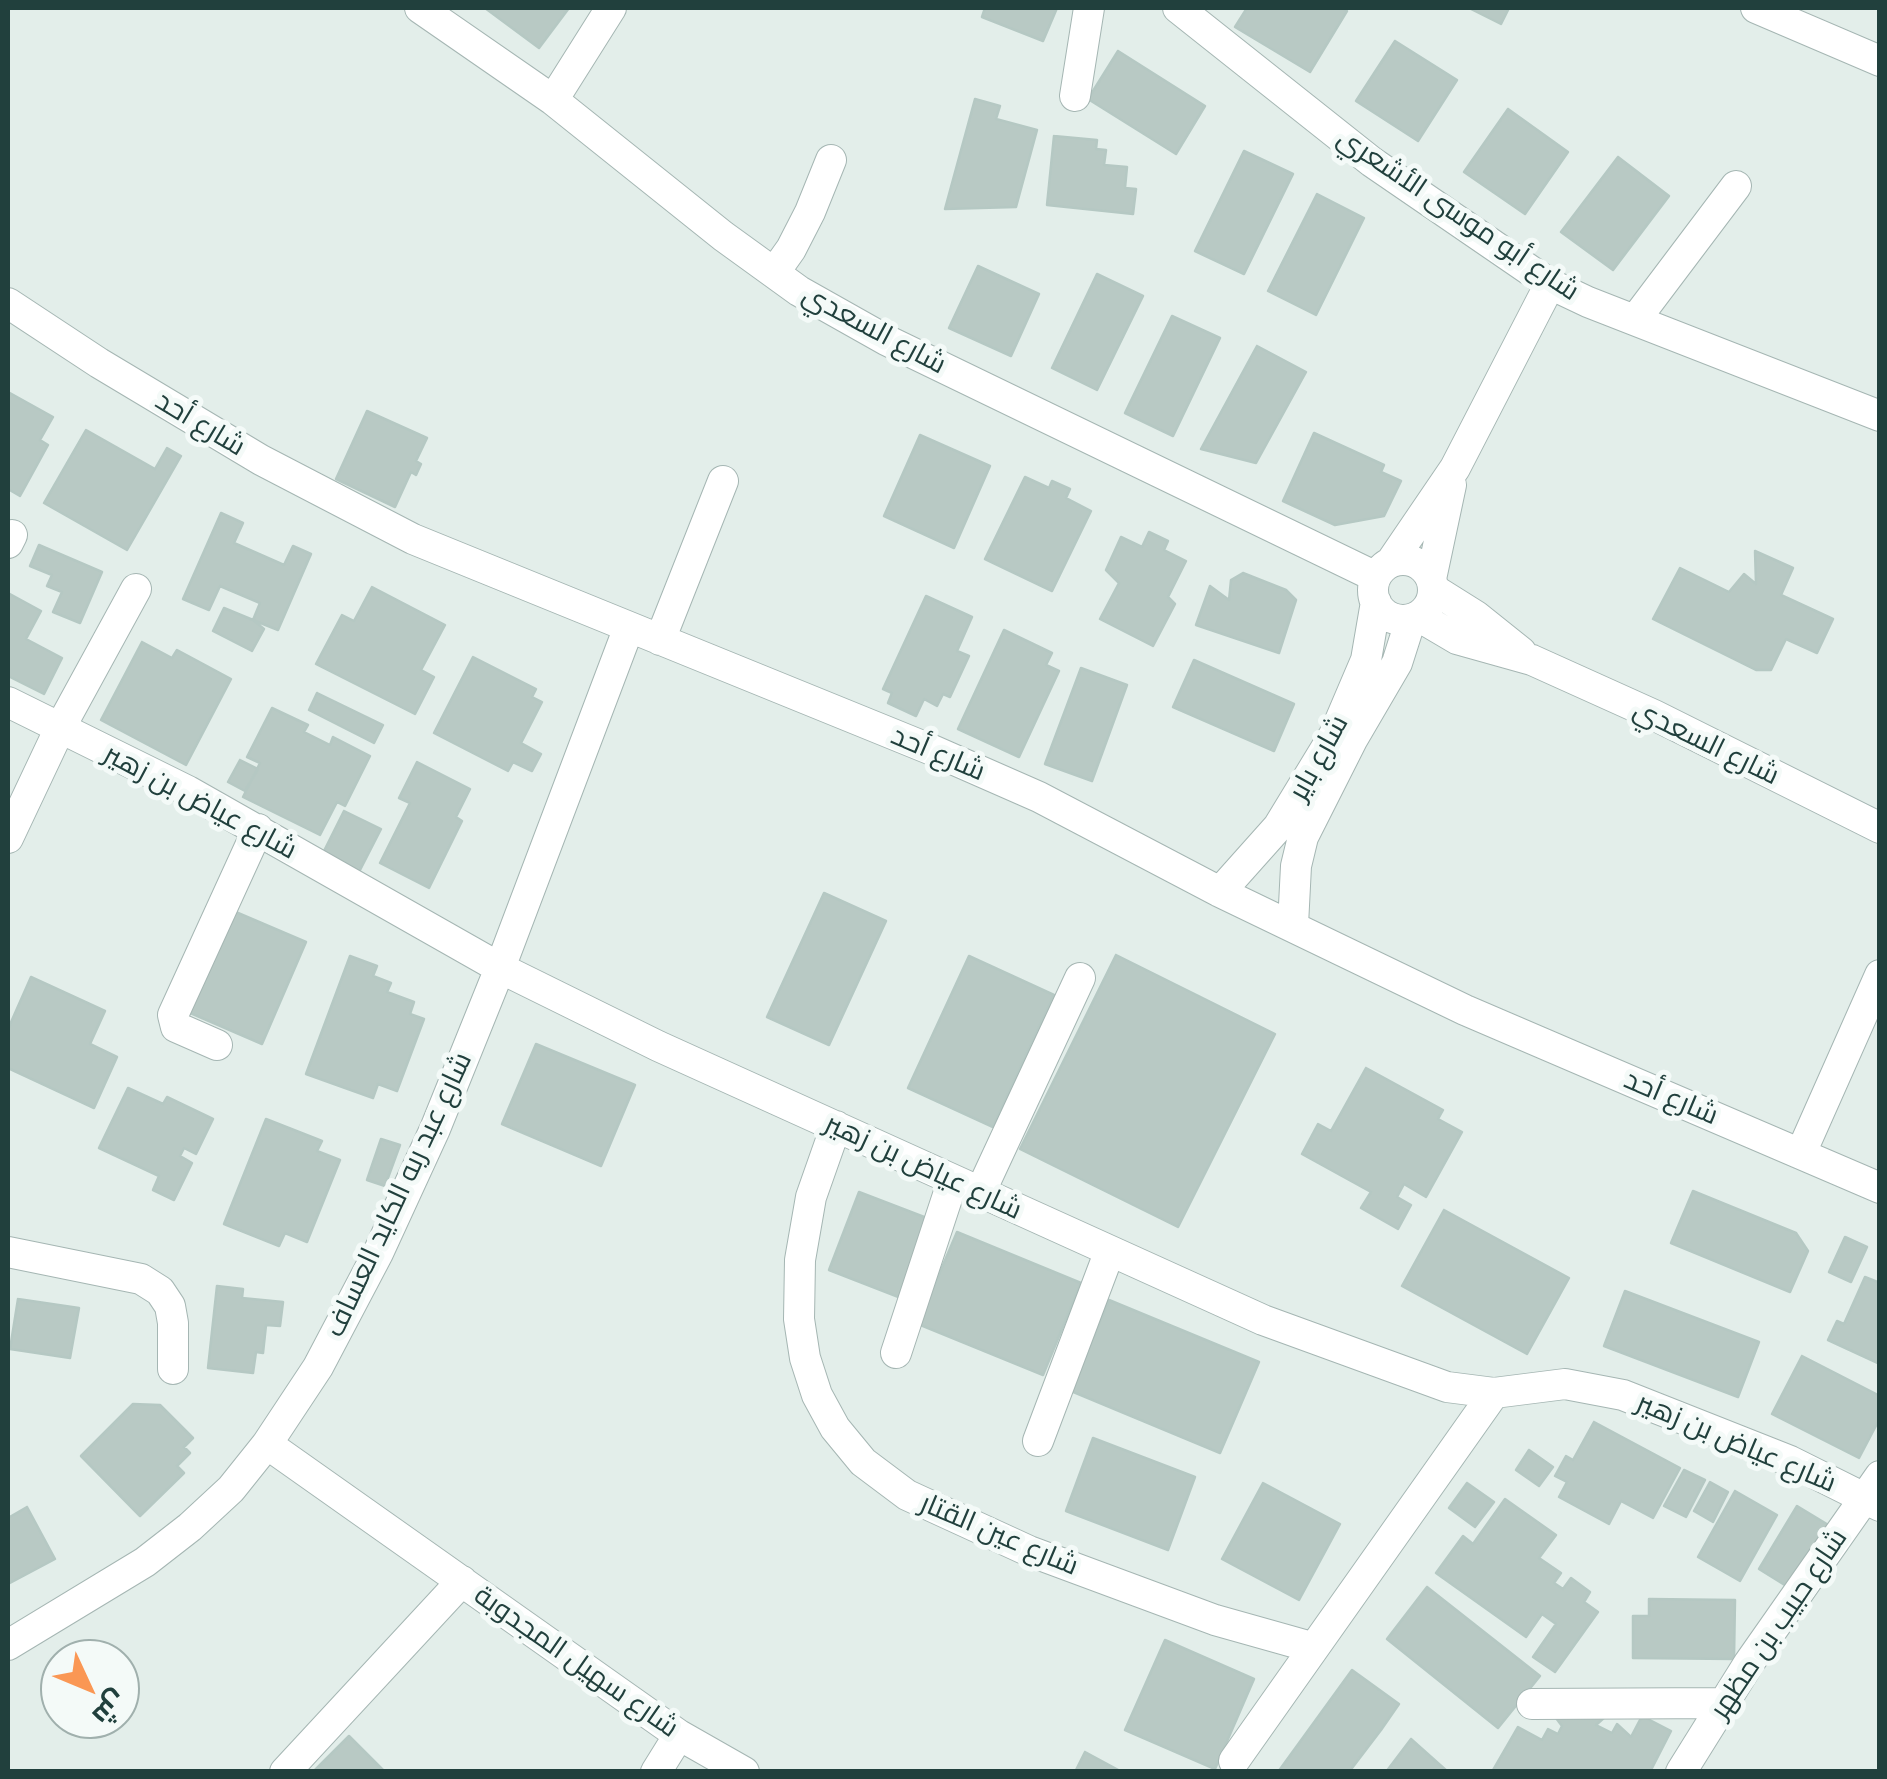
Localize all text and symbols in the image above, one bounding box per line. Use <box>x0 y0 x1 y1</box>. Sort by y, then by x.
street label: شارع أبو موسى الأشعري <box>1331 121 1585 309</box>
street label: شارع السعدي <box>796 278 952 382</box>
street label: شارع أحد <box>149 384 251 464</box>
street label: شارع السعدي <box>1628 693 1784 793</box>
street label: شارع باير <box>1282 709 1356 807</box>
street label: شارع أحد <box>886 719 990 789</box>
street label: شارع عياض بن زهير <box>98 737 302 867</box>
street label: شارع عبد ربه الكايد العساف <box>318 1047 480 1343</box>
street label: شارع أحد <box>1619 1063 1723 1133</box>
street label: شارع عياض بن زهير <box>819 1107 1027 1227</box>
street label: شارع عياض بن زهير <box>1631 1386 1841 1500</box>
street label: شارع عين القتار <box>915 1487 1083 1583</box>
street label: شارع حبيب بن مظهر <box>1703 1523 1855 1725</box>
street label: شارع سهيل المجدوبة <box>467 1579 685 1745</box>
north arrow <box>40 1639 140 1739</box>
text: ش <box>85 1683 136 1735</box>

